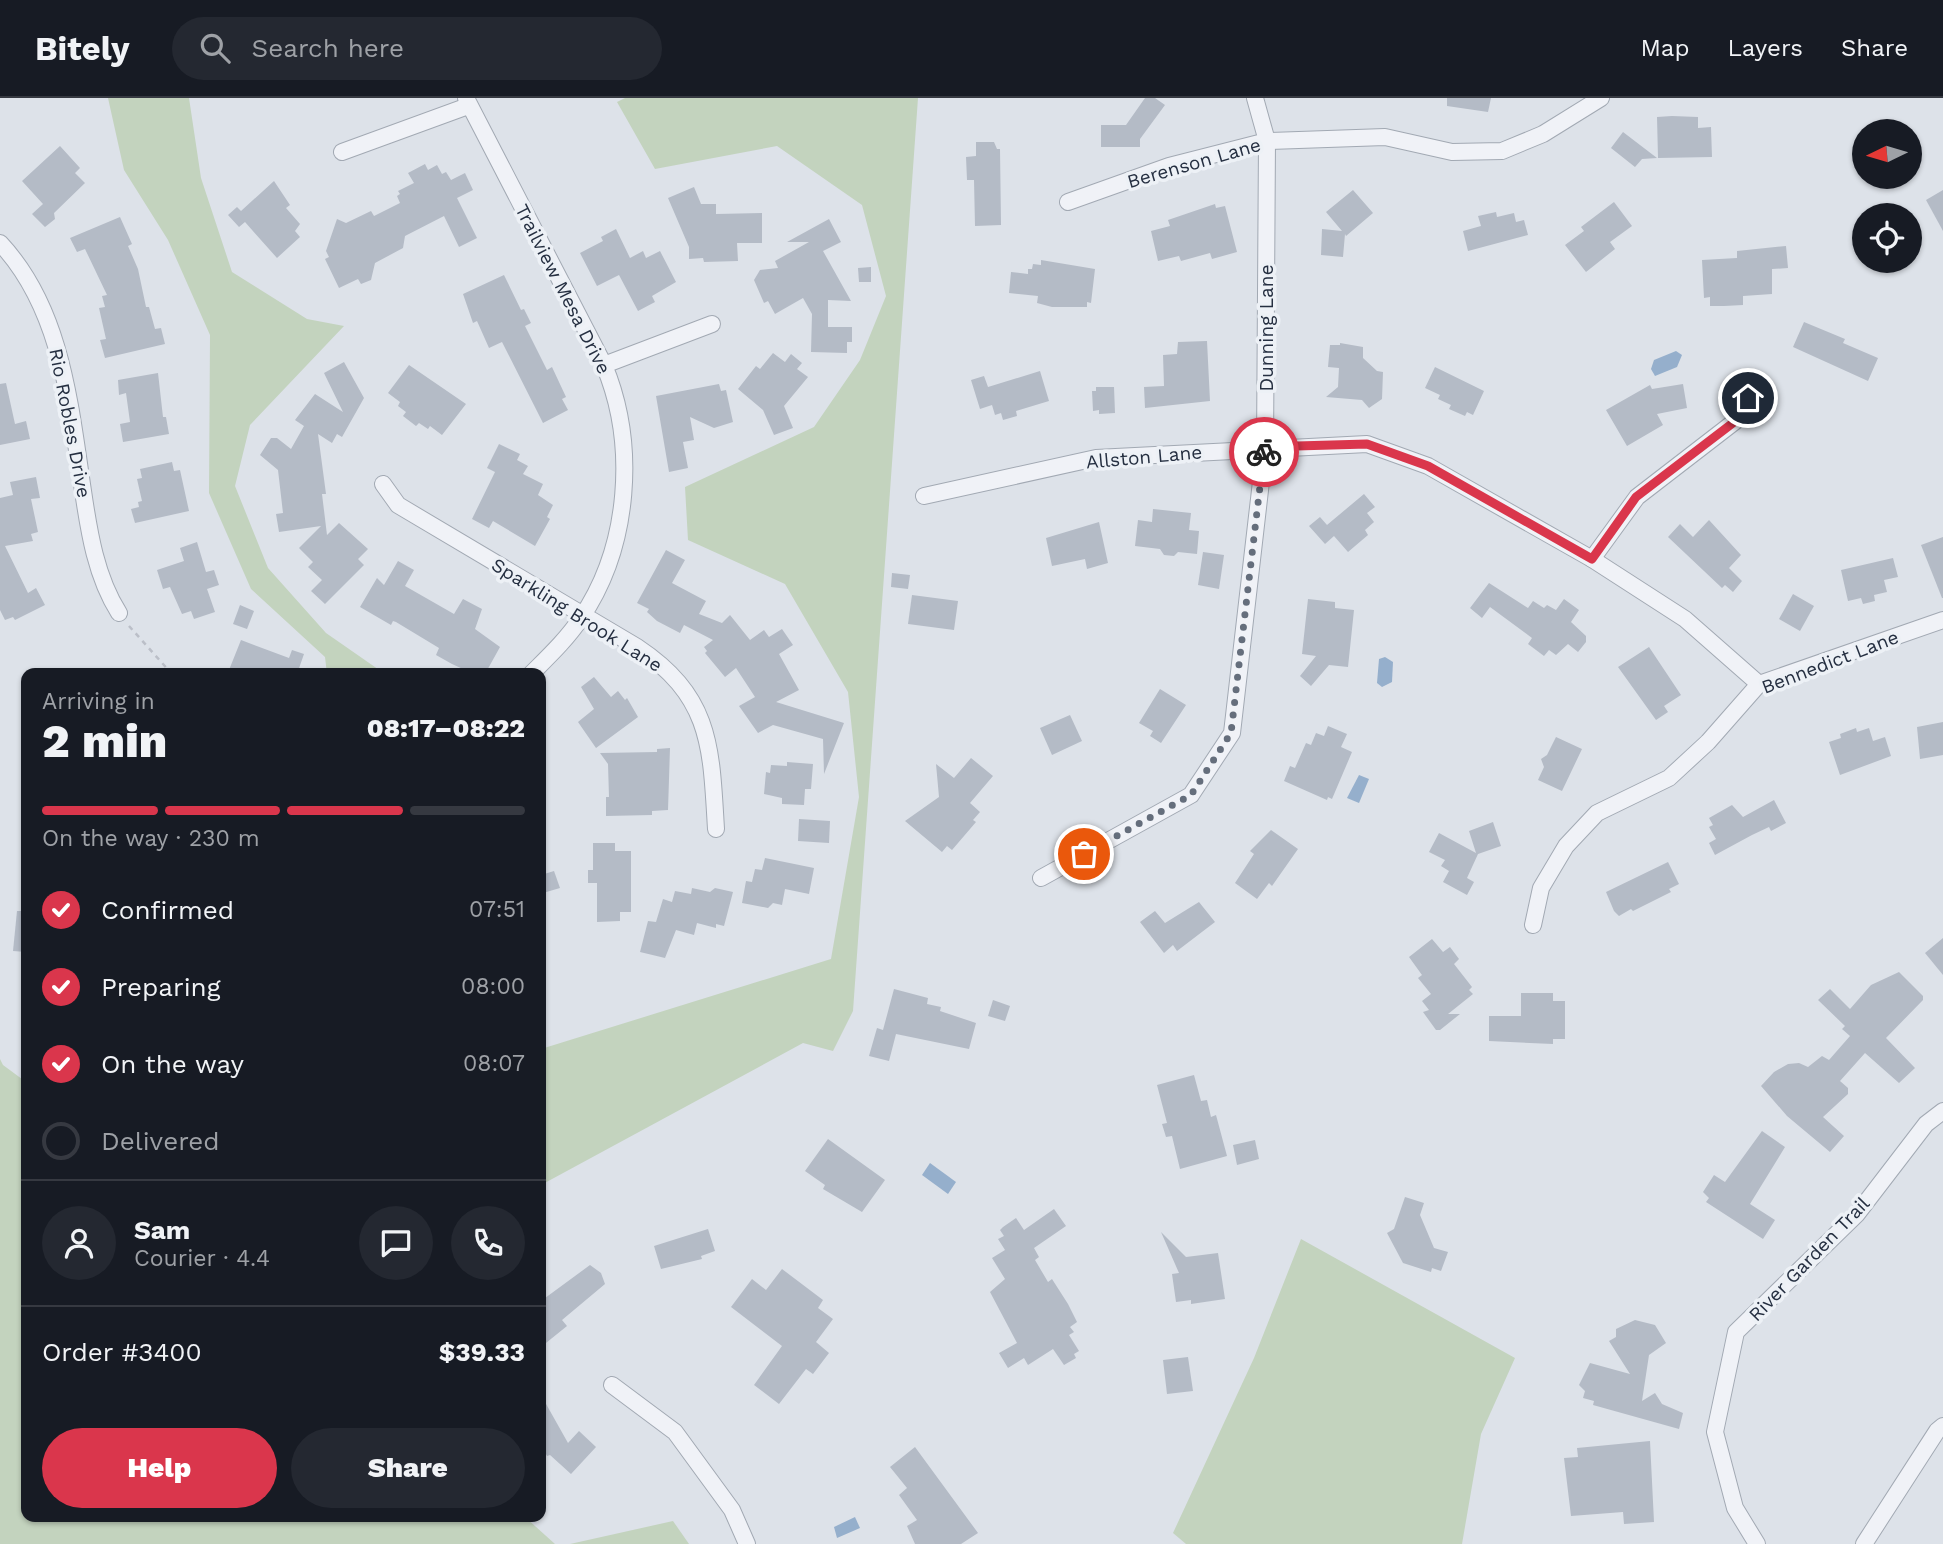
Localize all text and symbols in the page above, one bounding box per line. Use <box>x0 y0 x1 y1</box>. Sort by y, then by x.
search box <box>172 17 662 80</box>
text: Bitely <box>35 29 130 68</box>
icon: search <box>196 29 234 67</box>
text: Search here <box>252 33 404 63</box>
text: Map <box>1641 34 1689 62</box>
text: Layers <box>1727 34 1803 62</box>
text: Share <box>1841 34 1908 62</box>
north arrow <box>1852 119 1922 189</box>
map controls <box>1852 119 1922 273</box>
street label: Berenson Lane <box>1124 133 1264 193</box>
street label: Trailview Mesa Drive <box>510 200 616 378</box>
button: locate <box>1852 203 1922 273</box>
street label: Dunning Lane <box>1255 264 1278 392</box>
street label: Rio Robles Drive <box>44 346 96 500</box>
pin <box>1718 368 1778 428</box>
icon: home <box>1729 379 1767 417</box>
courier <box>1229 417 1299 487</box>
icon: bike <box>1245 433 1283 471</box>
street label: Allston Lane <box>1085 440 1203 474</box>
street label: Sparkling Brook Lane <box>487 553 667 677</box>
street label: Bennedict Lane <box>1758 625 1902 699</box>
text: Arriving in <box>42 688 155 715</box>
text: 08:17–08:22 <box>367 713 525 743</box>
text: 2 min <box>42 714 167 768</box>
pin <box>1054 824 1114 884</box>
text: On the way · 230 m <box>42 825 260 852</box>
icon: bag <box>1065 835 1103 873</box>
icon: check <box>42 891 80 929</box>
text: Confirmed <box>101 895 234 925</box>
text: 07:51 <box>469 896 525 923</box>
icon: check <box>42 968 80 1006</box>
text: Preparing <box>101 972 221 1002</box>
text: 08:00 <box>461 973 525 1000</box>
icon: check <box>42 1045 80 1083</box>
text: On the way <box>101 1049 244 1079</box>
text: 08:07 <box>463 1050 525 1077</box>
text: Delivered <box>101 1126 220 1156</box>
street label: River Garden Trail <box>1744 1192 1874 1326</box>
button: person <box>42 1206 116 1280</box>
button: chat <box>359 1206 433 1280</box>
button: phone <box>451 1206 525 1280</box>
text: Sam <box>134 1215 190 1245</box>
text: Courier · 4.4 <box>134 1245 270 1272</box>
text: Order #3400 <box>42 1337 202 1367</box>
text: $39.33 <box>439 1337 525 1367</box>
button: Help <box>42 1428 277 1508</box>
button: Share <box>291 1428 525 1508</box>

